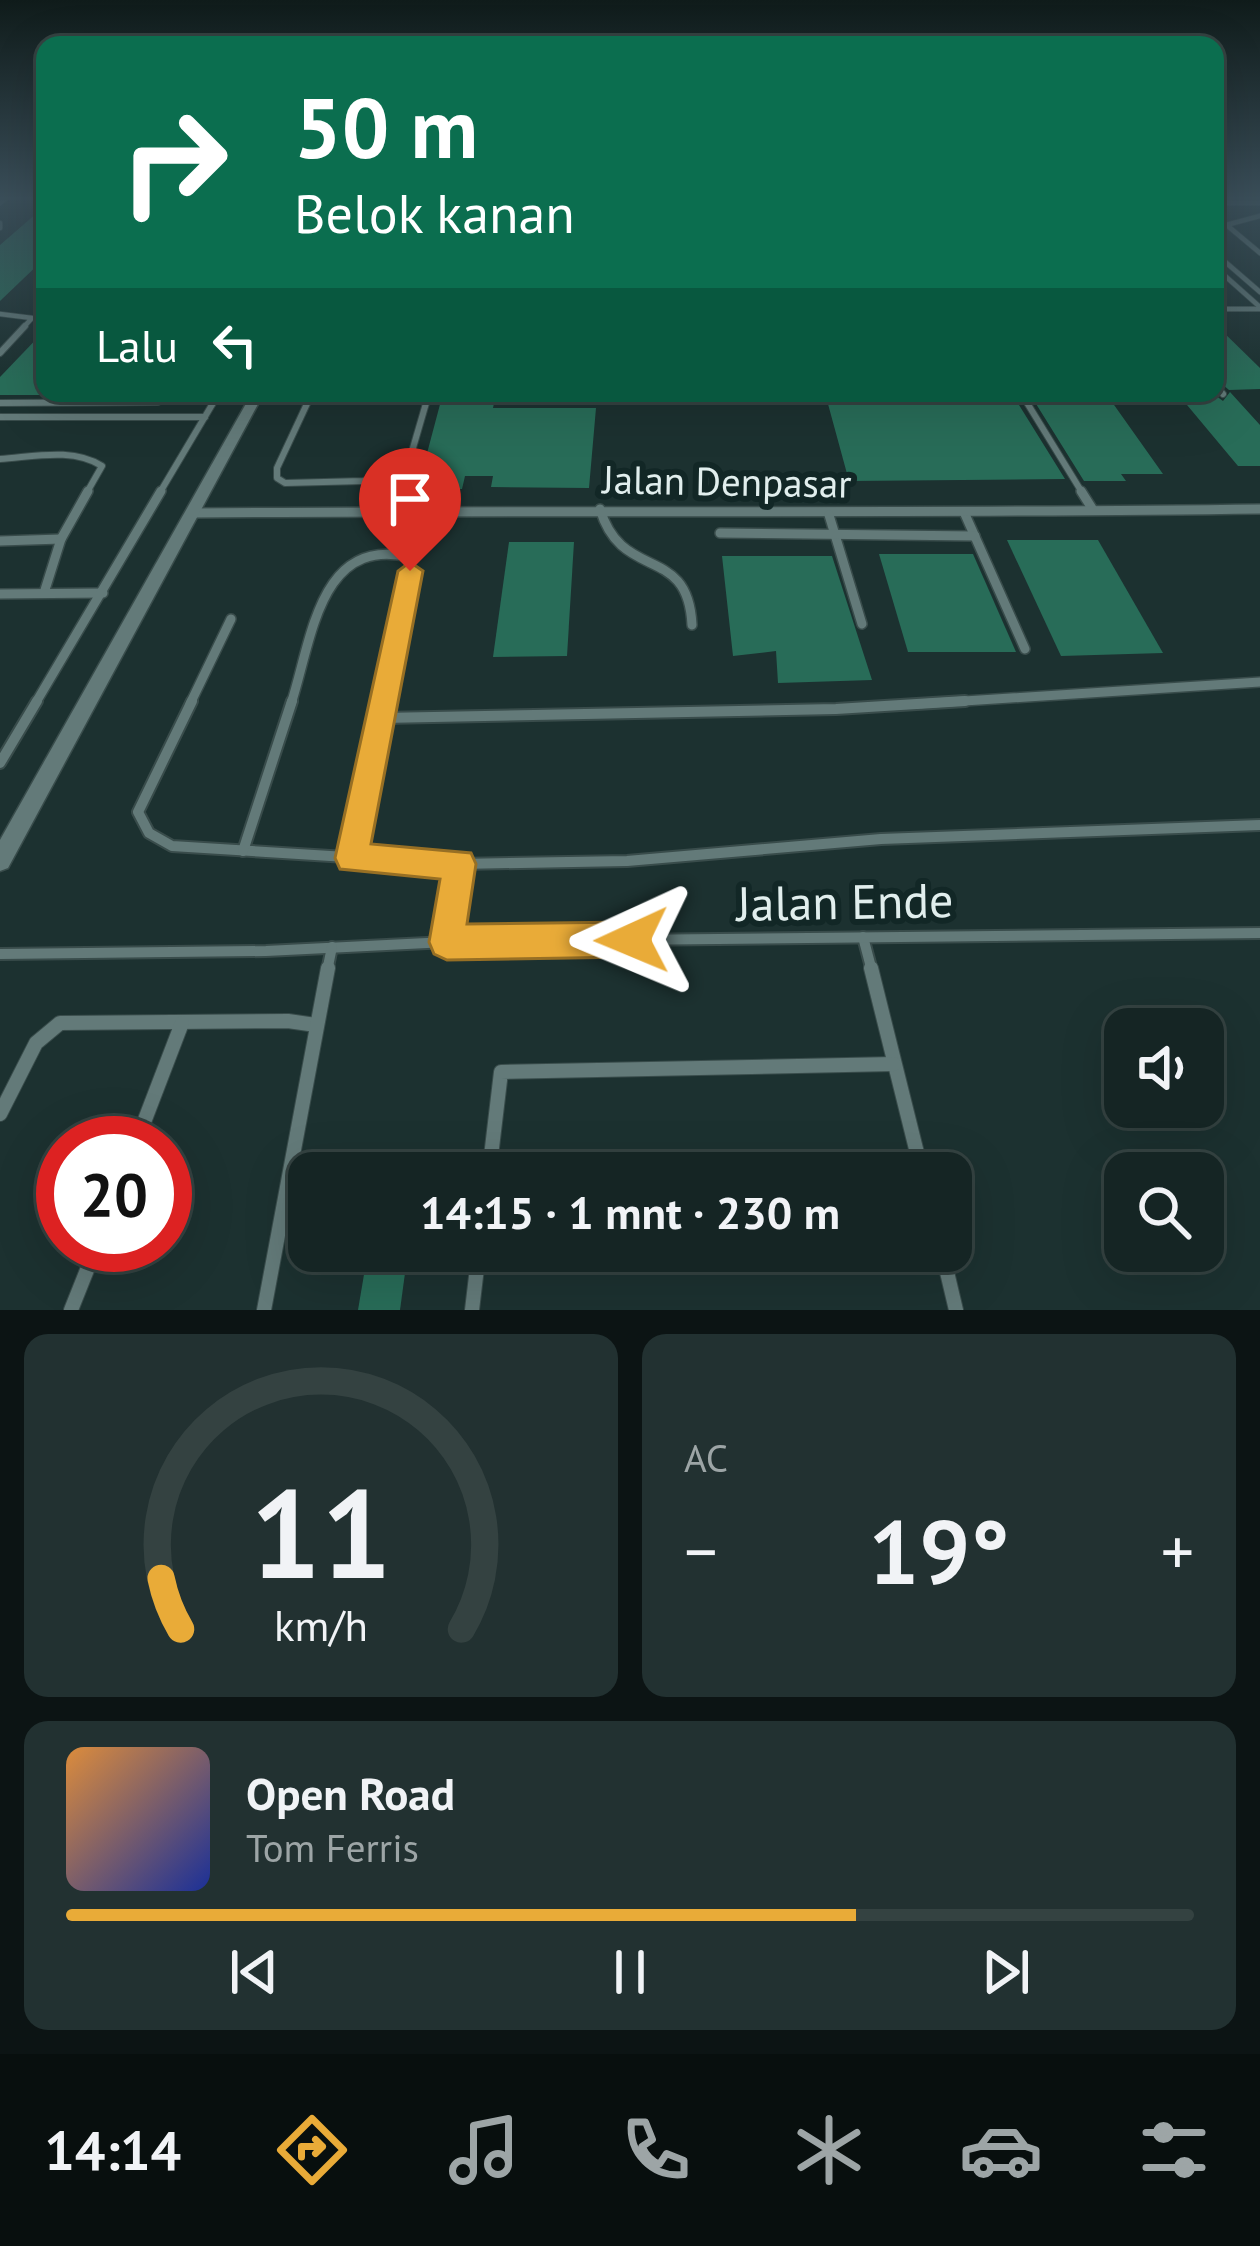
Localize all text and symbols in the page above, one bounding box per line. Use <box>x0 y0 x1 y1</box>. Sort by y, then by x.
text: 50 m <box>294 72 478 181</box>
icon: right <box>96 84 252 240</box>
text: Belok kanan <box>294 178 575 248</box>
icon: left <box>202 312 268 378</box>
text: Lalu <box>96 316 178 374</box>
pin <box>359 448 461 571</box>
street label: Jalan Denpasar <box>600 453 852 509</box>
icon: arrive <box>377 466 443 532</box>
street label: Jalan Ende <box>734 868 954 934</box>
position arrow <box>569 877 695 1003</box>
map controls <box>1104 1008 1224 1272</box>
button: sound <box>1104 1008 1224 1128</box>
speed limit sign: 20 <box>36 1116 192 1272</box>
button: search <box>1104 1152 1224 1272</box>
text: 14:15 · 1 mnt · 230 m <box>420 1183 840 1241</box>
text: AC <box>684 1432 728 1483</box>
text: 11 <box>250 1451 392 1612</box>
text: 19° <box>868 1492 1010 1609</box>
text: − <box>684 1508 717 1593</box>
text: + <box>1161 1508 1194 1593</box>
text: km/h <box>274 1596 368 1652</box>
text: Open Road <box>246 1764 455 1822</box>
text: Tom Ferris <box>246 1822 419 1873</box>
icon: previous <box>221 1939 287 2005</box>
icon: pause <box>597 1939 663 2005</box>
icon: next <box>973 1939 1039 2005</box>
icon: directions <box>270 2108 354 2192</box>
icon: music <box>442 2108 526 2192</box>
icon: phone <box>614 2108 698 2192</box>
icon: climate <box>787 2108 871 2192</box>
icon: car <box>959 2108 1043 2192</box>
icon: filters <box>1132 2108 1216 2192</box>
text: 14:14 <box>44 2115 181 2185</box>

